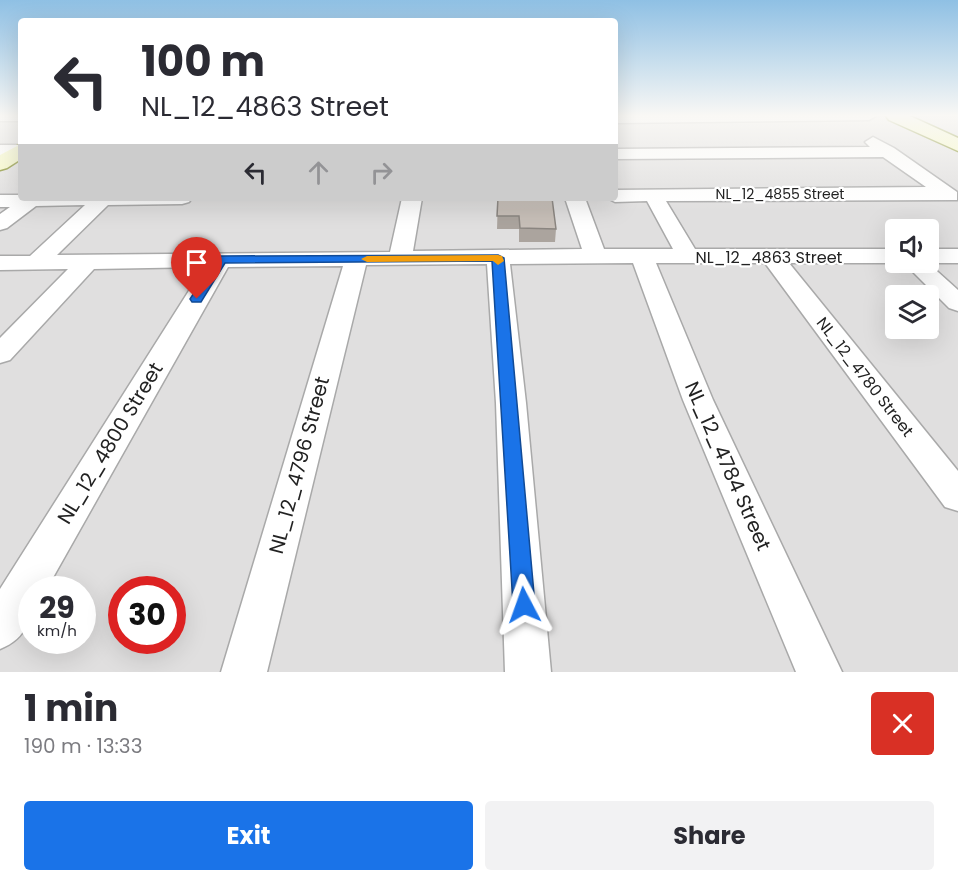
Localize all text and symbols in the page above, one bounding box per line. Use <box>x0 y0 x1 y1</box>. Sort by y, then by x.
text: 100 m <box>141 32 265 91</box>
icon: left <box>42 42 120 120</box>
text: NL_12_4863 Street <box>141 88 389 125</box>
icon: left <box>239 156 272 189</box>
icon: ahead <box>302 156 335 189</box>
icon: right <box>365 156 398 189</box>
street label: NL_12_4855 Street <box>716 184 844 204</box>
map controls <box>885 219 939 339</box>
button: sound <box>885 219 939 273</box>
pin <box>171 237 222 299</box>
icon: arrive <box>180 246 213 279</box>
street label: NL_12_4863 Street <box>696 246 843 269</box>
button: layers <box>885 285 939 339</box>
street label: NL_12_4780 Street <box>811 312 919 442</box>
street label: NL_12_4800 Street <box>51 357 169 529</box>
street label: NL_12_4796 Street <box>262 373 336 557</box>
street label: NL_12_4784 Street <box>678 377 778 555</box>
position arrow <box>492 573 556 637</box>
speed limit sign: 30 <box>108 576 186 654</box>
text: 29 <box>39 586 75 629</box>
text: km/h <box>37 620 77 641</box>
text: 1 min <box>24 683 118 734</box>
button: close <box>871 692 934 755</box>
text: 190 m · 13:33 <box>24 732 142 760</box>
button: Exit <box>24 801 473 870</box>
button: Share <box>485 801 934 870</box>

